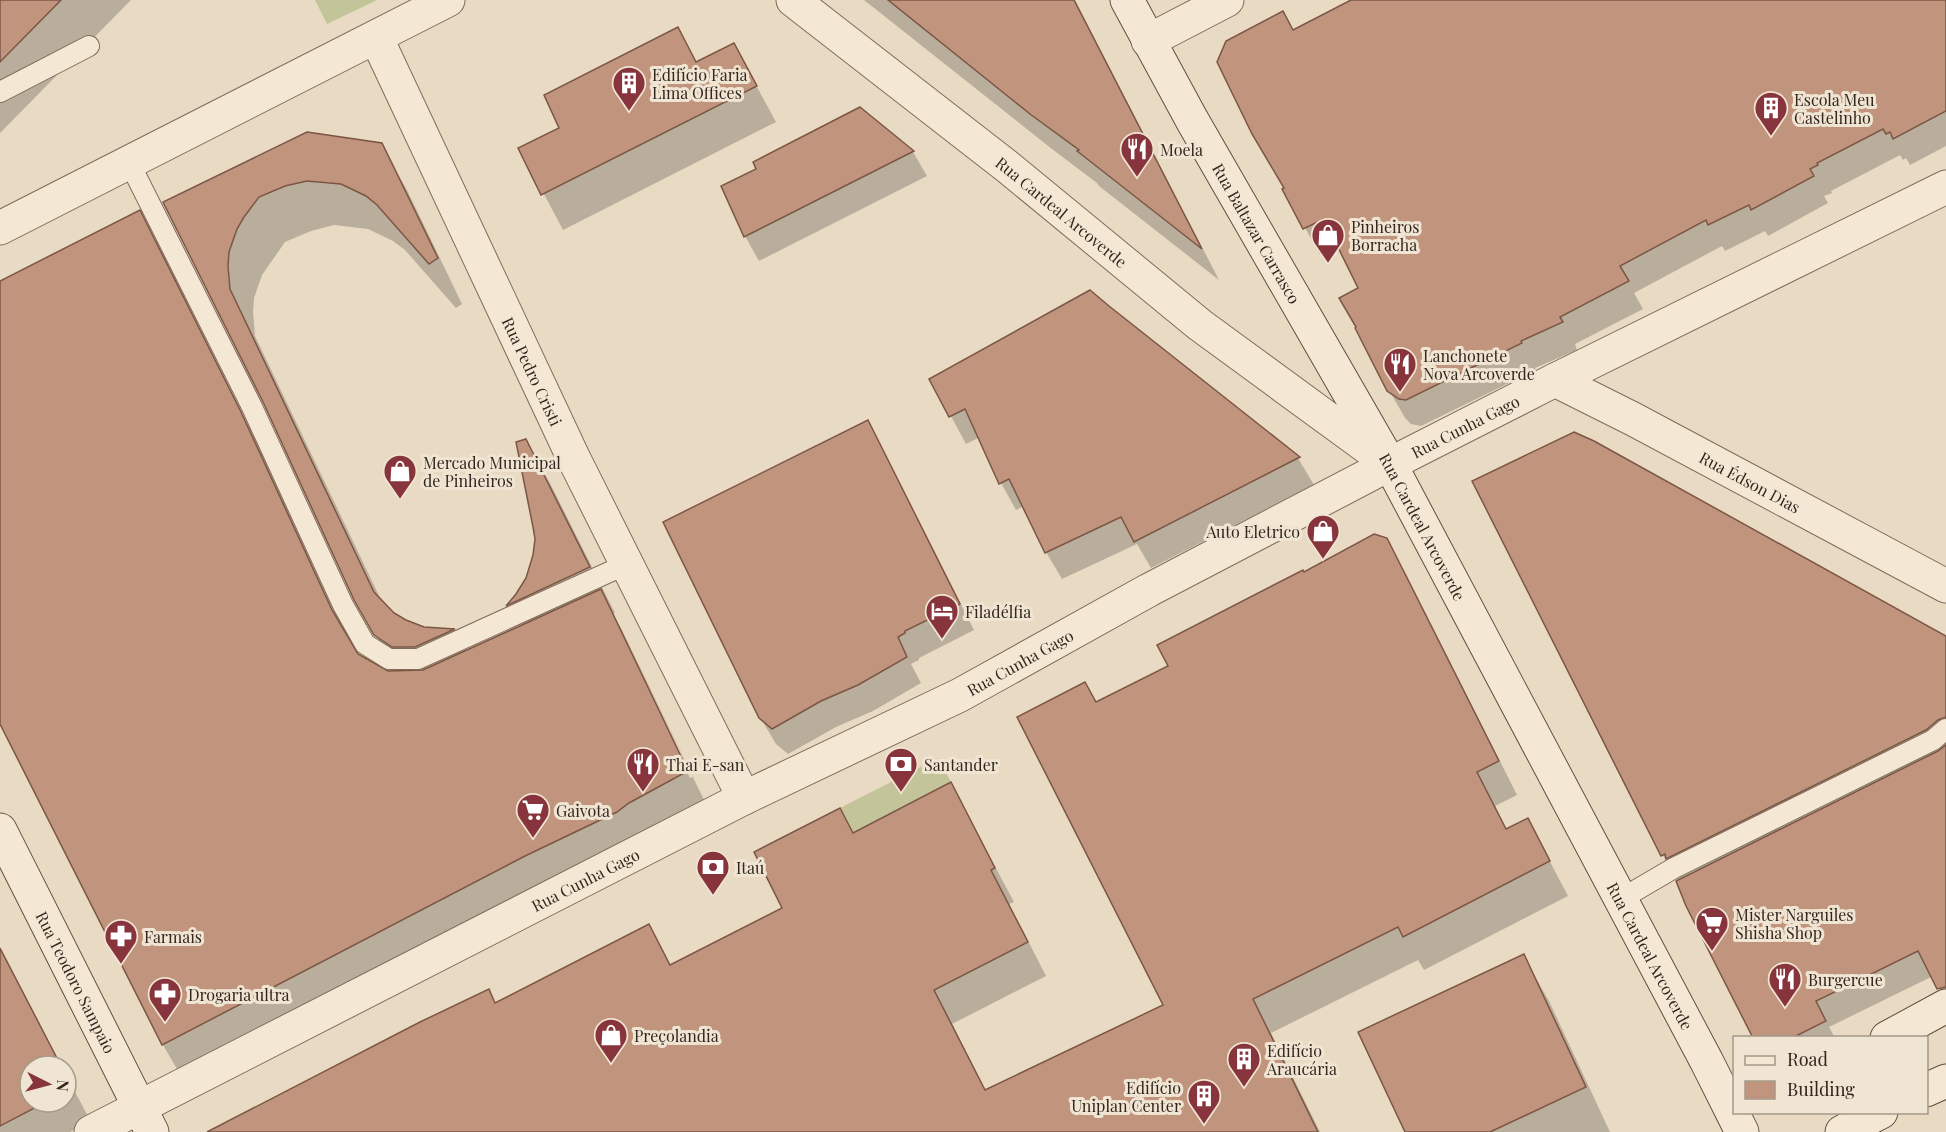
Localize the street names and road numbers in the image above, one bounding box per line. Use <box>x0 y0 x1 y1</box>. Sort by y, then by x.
street label: Rua Cardeal Arcoverde <box>992 151 1132 272</box>
street label: Rua Baltazar Carrasco <box>1208 159 1306 307</box>
street label: Rua Pedro Cristi <box>498 313 567 429</box>
street label: Rua Cunha Gago <box>1407 389 1523 462</box>
street label: Rua Édson Dias <box>1696 446 1804 517</box>
street label: Rua Cardeal Arcoverde <box>1375 449 1471 604</box>
street label: Rua Cunha Gago <box>963 624 1077 700</box>
street label: Rua Cunha Gago <box>527 843 643 916</box>
street label: Rua Cardeal Arcoverde <box>1603 878 1698 1033</box>
street label: Rua Teodoro Sampaio <box>32 907 121 1057</box>

